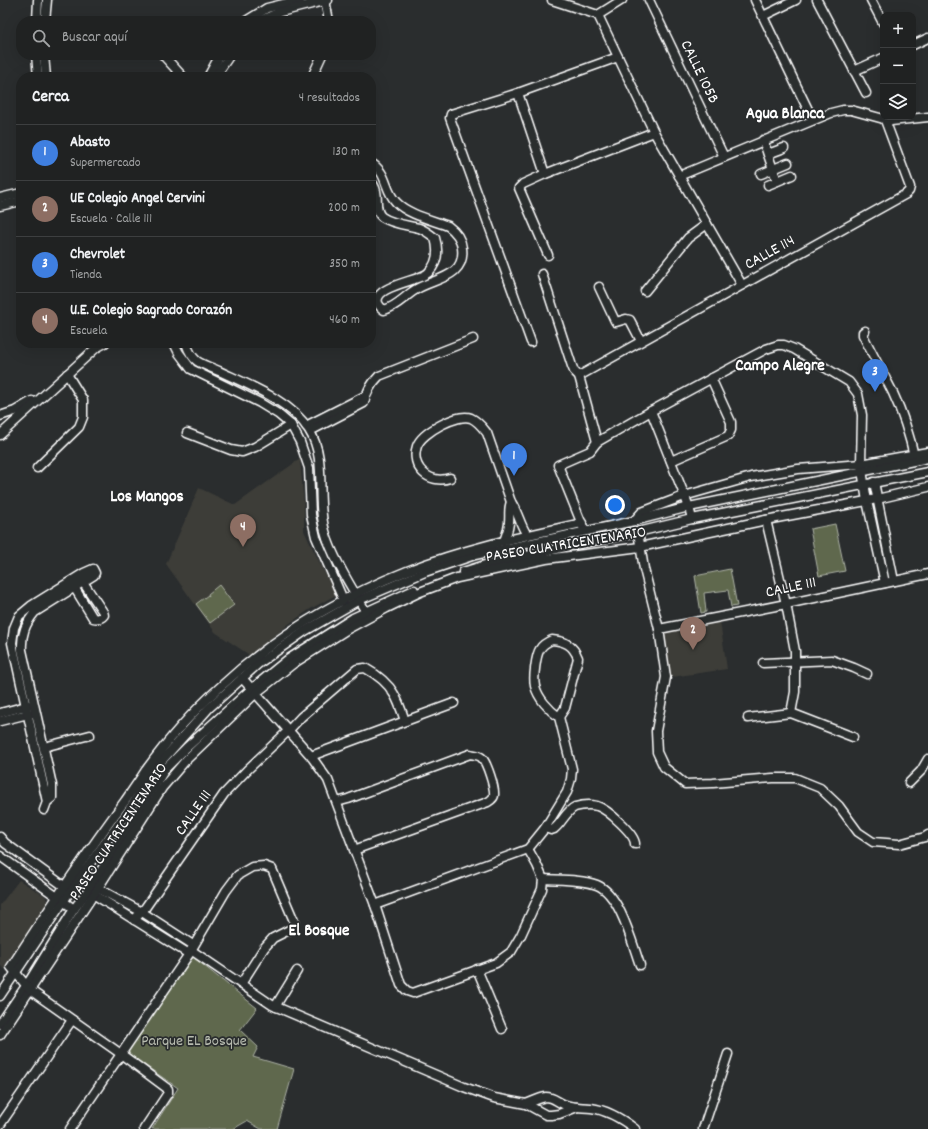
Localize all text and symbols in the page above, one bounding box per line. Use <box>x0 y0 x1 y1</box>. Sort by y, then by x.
map controls <box>880 12 916 120</box>
button: + <box>880 12 916 48</box>
search box <box>16 16 376 60</box>
icon: search <box>30 27 52 49</box>
text: Buscar aquí <box>62 27 127 49</box>
street label: CALLE 105B <box>674 36 724 108</box>
button: − <box>880 48 916 84</box>
button: layers <box>880 84 916 120</box>
text: Cerca <box>32 86 69 110</box>
text: 4 resultados <box>299 89 360 108</box>
district label: Agua Blanca <box>746 103 825 127</box>
text: Abasto <box>70 132 110 154</box>
text: 1 <box>44 143 46 162</box>
text: 130 m <box>332 143 360 162</box>
text: Supermercado <box>70 154 141 173</box>
text: UE Colegio Angel Cervini <box>70 188 205 210</box>
text: 2 <box>42 199 48 218</box>
text: 200 m <box>328 199 360 218</box>
text: Escuela · Calle 111 <box>70 210 152 229</box>
street label: CALLE 114 <box>741 230 799 276</box>
text: Chevrolet <box>70 244 125 266</box>
text: 3 <box>42 255 48 274</box>
text: 350 m <box>329 255 360 274</box>
text: Tienda <box>70 266 102 285</box>
text: U.E. Colegio Sagrado Corazón <box>70 300 232 322</box>
text: 4 <box>42 311 48 330</box>
text: 460 m <box>329 311 360 330</box>
text: Escuela <box>70 322 107 341</box>
district label: Campo Alegre <box>735 355 825 379</box>
pin: 3 <box>862 359 888 392</box>
pin: 1 <box>501 443 527 476</box>
district label: Los Mangos <box>110 486 184 510</box>
your location <box>605 495 625 515</box>
pin: 4 <box>230 514 256 547</box>
street label: PASEO CUATRICENTENARIO <box>484 521 648 569</box>
street label: CALLE 111 <box>764 571 818 605</box>
pin: 2 <box>680 617 706 650</box>
street label: PASEO CUATRICENTENARIO <box>64 758 174 906</box>
street label: CALLE 111 <box>170 785 218 841</box>
district label: El Bosque <box>289 920 350 944</box>
park label: Parque EL Bosque <box>141 1030 247 1053</box>

